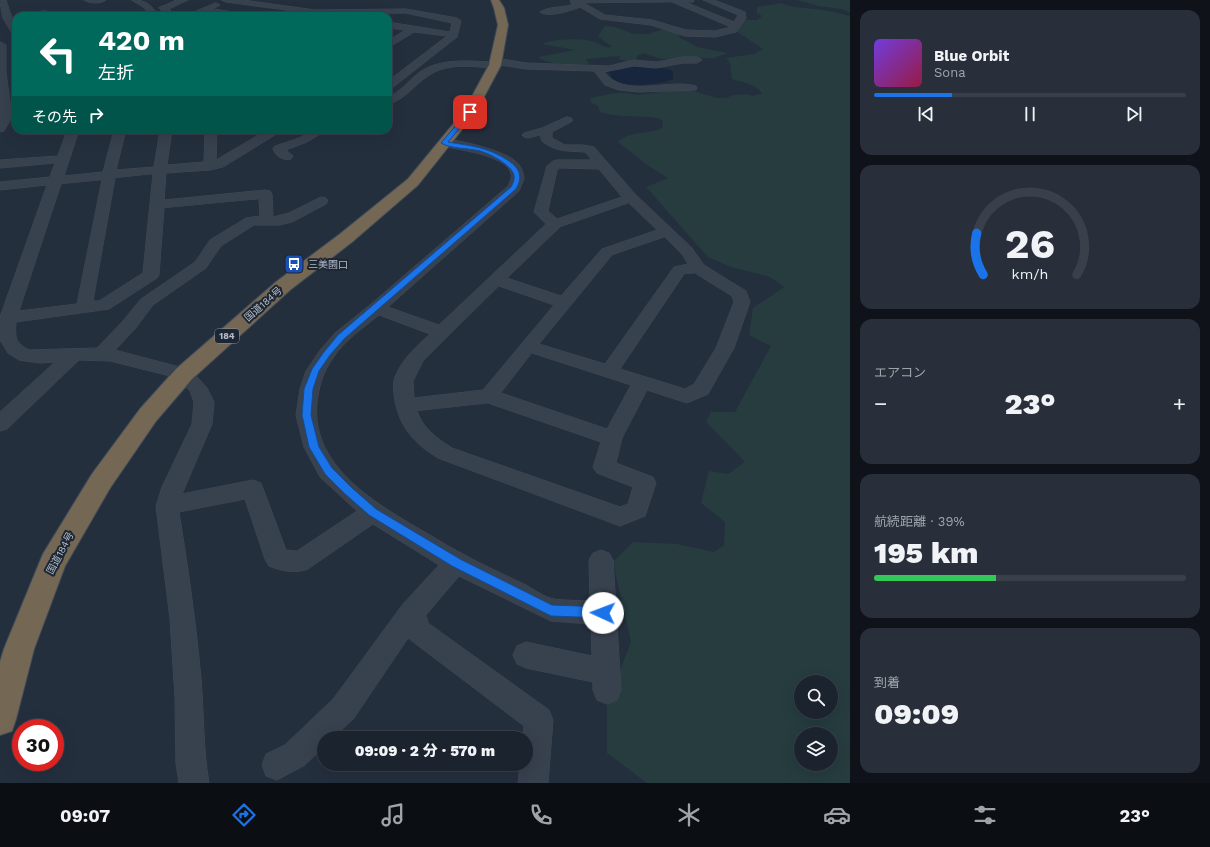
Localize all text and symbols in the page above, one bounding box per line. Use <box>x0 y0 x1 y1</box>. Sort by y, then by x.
text: 420 m <box>98 24 185 57</box>
icon: left <box>32 28 84 80</box>
text: Blue Orbit <box>934 47 1009 65</box>
text: 左折 <box>98 62 134 83</box>
text: Sona <box>934 65 966 80</box>
pin <box>453 95 487 129</box>
icon: arrive <box>459 101 481 123</box>
icon: previous <box>915 103 937 125</box>
icon: pause <box>1019 103 1041 125</box>
icon: next <box>1123 103 1145 125</box>
icon: right <box>85 104 107 126</box>
text: その先 <box>32 108 77 126</box>
text: 26 <box>1005 219 1055 268</box>
bus stop icon: 三美園口 <box>283 253 305 275</box>
place label: 三美園口 <box>308 259 348 270</box>
text: km/h <box>1012 265 1048 281</box>
street label: 国道184号 <box>242 285 284 323</box>
road number: 184 <box>215 329 239 343</box>
text: エアコン <box>874 365 926 380</box>
text: 23° <box>1004 386 1056 421</box>
text: − <box>874 391 887 416</box>
text: + <box>1173 391 1186 416</box>
text: 航続距離 · 39% <box>874 514 965 529</box>
street label: 国道184号 <box>44 530 76 576</box>
text: 195 km <box>874 535 978 570</box>
position arrow <box>582 592 624 634</box>
map controls <box>794 675 838 771</box>
button: search <box>794 675 838 719</box>
text: 到着 <box>874 675 900 690</box>
text: 09:09 <box>874 696 959 731</box>
speed limit sign: 30 <box>12 719 64 771</box>
button: layers <box>794 727 838 771</box>
text: 09:09 · 2 分 · 570 m <box>355 742 495 760</box>
icon: directions <box>230 801 258 829</box>
icon: music <box>379 801 407 829</box>
icon: phone <box>527 801 555 829</box>
icon: climate <box>675 801 703 829</box>
icon: car <box>823 801 851 829</box>
icon: filters <box>971 801 999 829</box>
text: 09:07 <box>60 805 110 826</box>
text: 23° <box>1120 805 1150 826</box>

